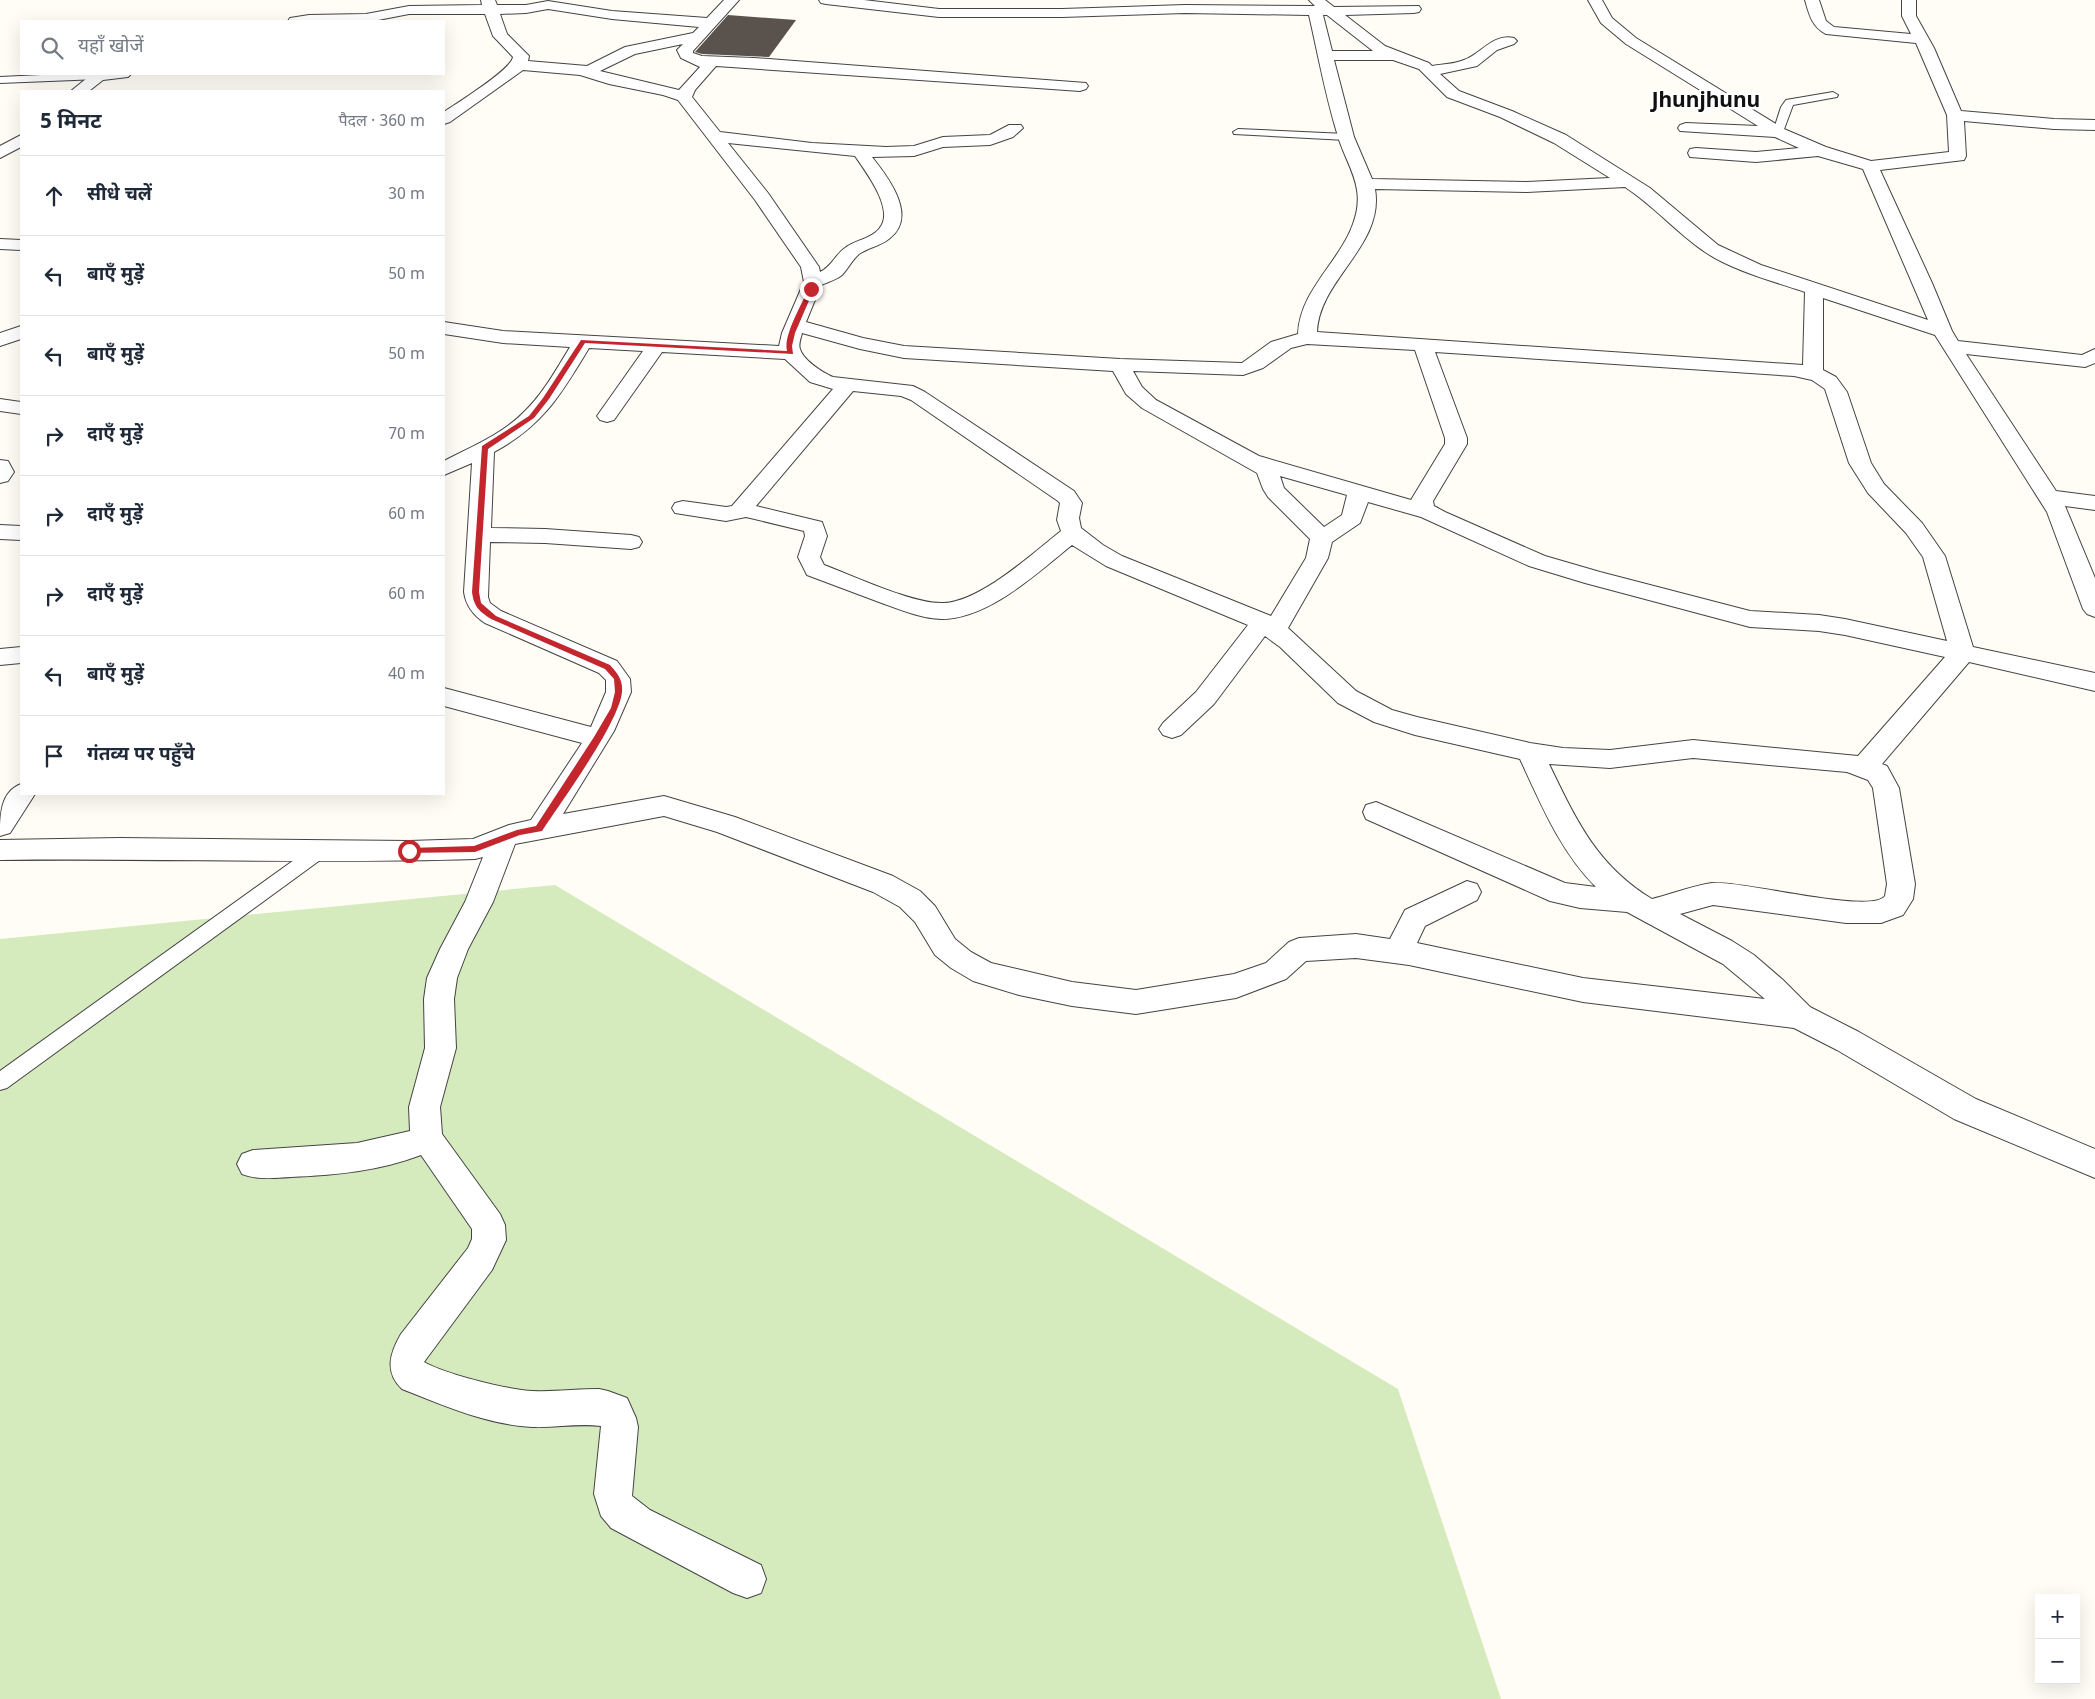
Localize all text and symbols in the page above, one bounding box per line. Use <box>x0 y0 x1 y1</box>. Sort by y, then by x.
search box <box>20 20 445 75</box>
icon: search <box>38 34 66 62</box>
text: यहाँ खोजें <box>78 35 144 60</box>
district label: Jhunjhunu <box>1650 88 1760 116</box>
text: 5 मिनट <box>40 109 101 137</box>
text: पैदल · 360 m <box>338 112 425 133</box>
icon: ahead <box>40 182 68 210</box>
text: सीधे चलें <box>87 183 152 208</box>
text: 30 m <box>388 185 425 206</box>
icon: left <box>40 262 68 290</box>
text: बाएँ मुड़ें <box>87 263 144 288</box>
text: 50 m <box>388 265 425 286</box>
route end <box>800 278 823 301</box>
icon: left <box>40 342 68 370</box>
text: बाएँ मुड़ें <box>87 343 144 368</box>
text: 50 m <box>388 345 425 366</box>
icon: right <box>40 422 68 450</box>
text: दाएँ मुड़ें <box>87 423 143 448</box>
text: 70 m <box>388 425 425 446</box>
icon: right <box>40 502 68 530</box>
text: दाएँ मुड़ें <box>87 503 143 528</box>
text: 60 m <box>388 505 425 526</box>
icon: right <box>40 582 68 610</box>
text: दाएँ मुड़ें <box>87 583 143 608</box>
text: 60 m <box>388 585 425 606</box>
icon: left <box>40 662 68 690</box>
text: बाएँ मुड़ें <box>87 663 144 688</box>
text: 40 m <box>388 665 425 686</box>
icon: arrive <box>40 742 68 770</box>
text: गंतव्य पर पहुँचे <box>87 743 195 768</box>
route start <box>398 840 421 863</box>
map controls <box>2035 1594 2080 1684</box>
button: + <box>2035 1594 2080 1639</box>
button: − <box>2035 1639 2080 1684</box>

